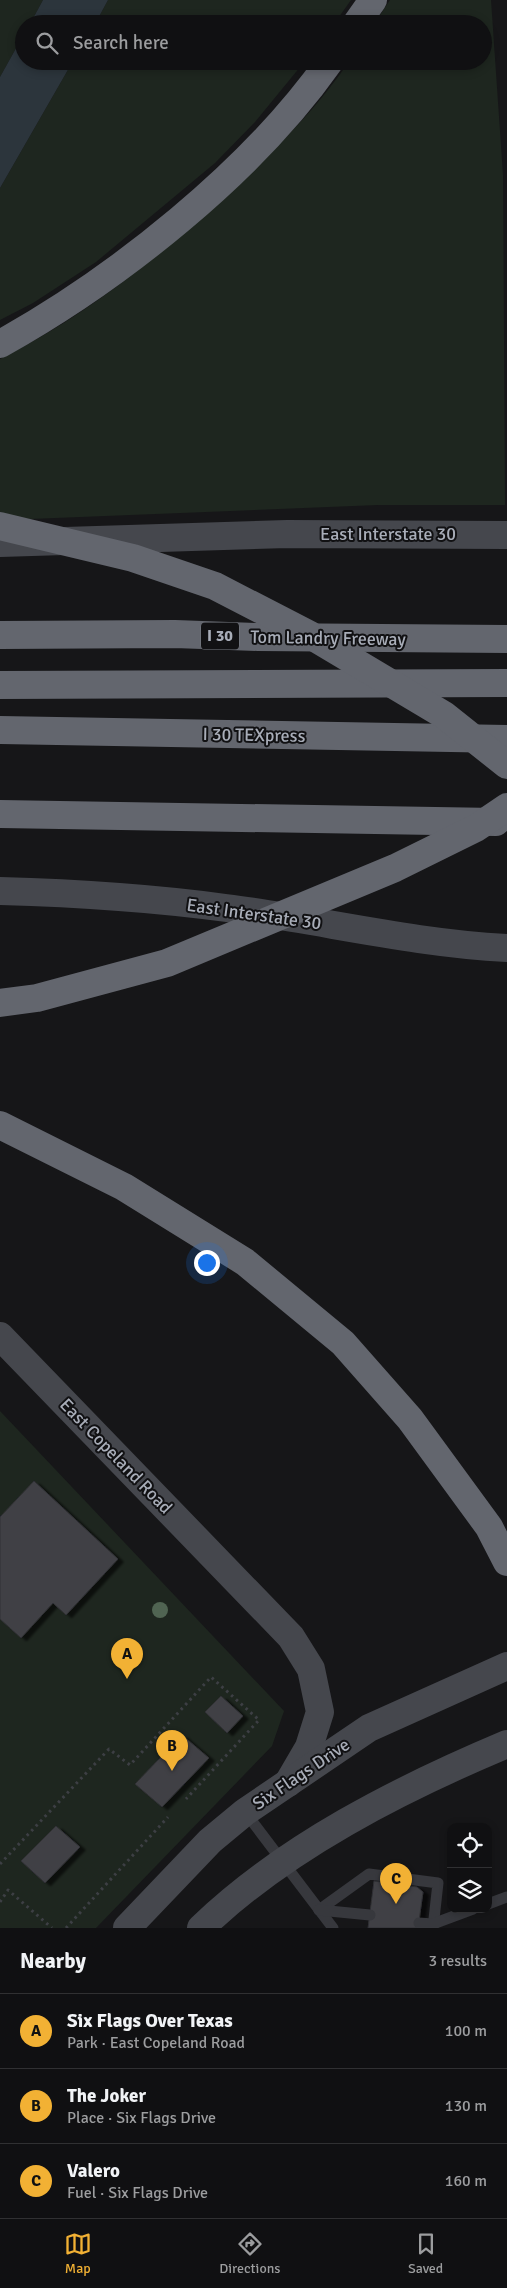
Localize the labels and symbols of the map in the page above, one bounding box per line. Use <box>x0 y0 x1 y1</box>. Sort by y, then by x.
street label: East Interstate 30 <box>320 523 456 545</box>
road number: I 30 <box>201 622 239 650</box>
street label: Tom Landry Freeway <box>250 626 406 650</box>
street label: I 30 TEXpress <box>202 723 306 747</box>
street label: East Interstate 30 <box>185 894 323 934</box>
your location <box>194 1250 220 1276</box>
street label: East Copeland Road <box>55 1394 177 1518</box>
pin: A <box>111 1638 143 1679</box>
pin: B <box>156 1730 188 1771</box>
street label: Six Flags Drive <box>248 1733 354 1815</box>
pin: C <box>380 1863 412 1904</box>

